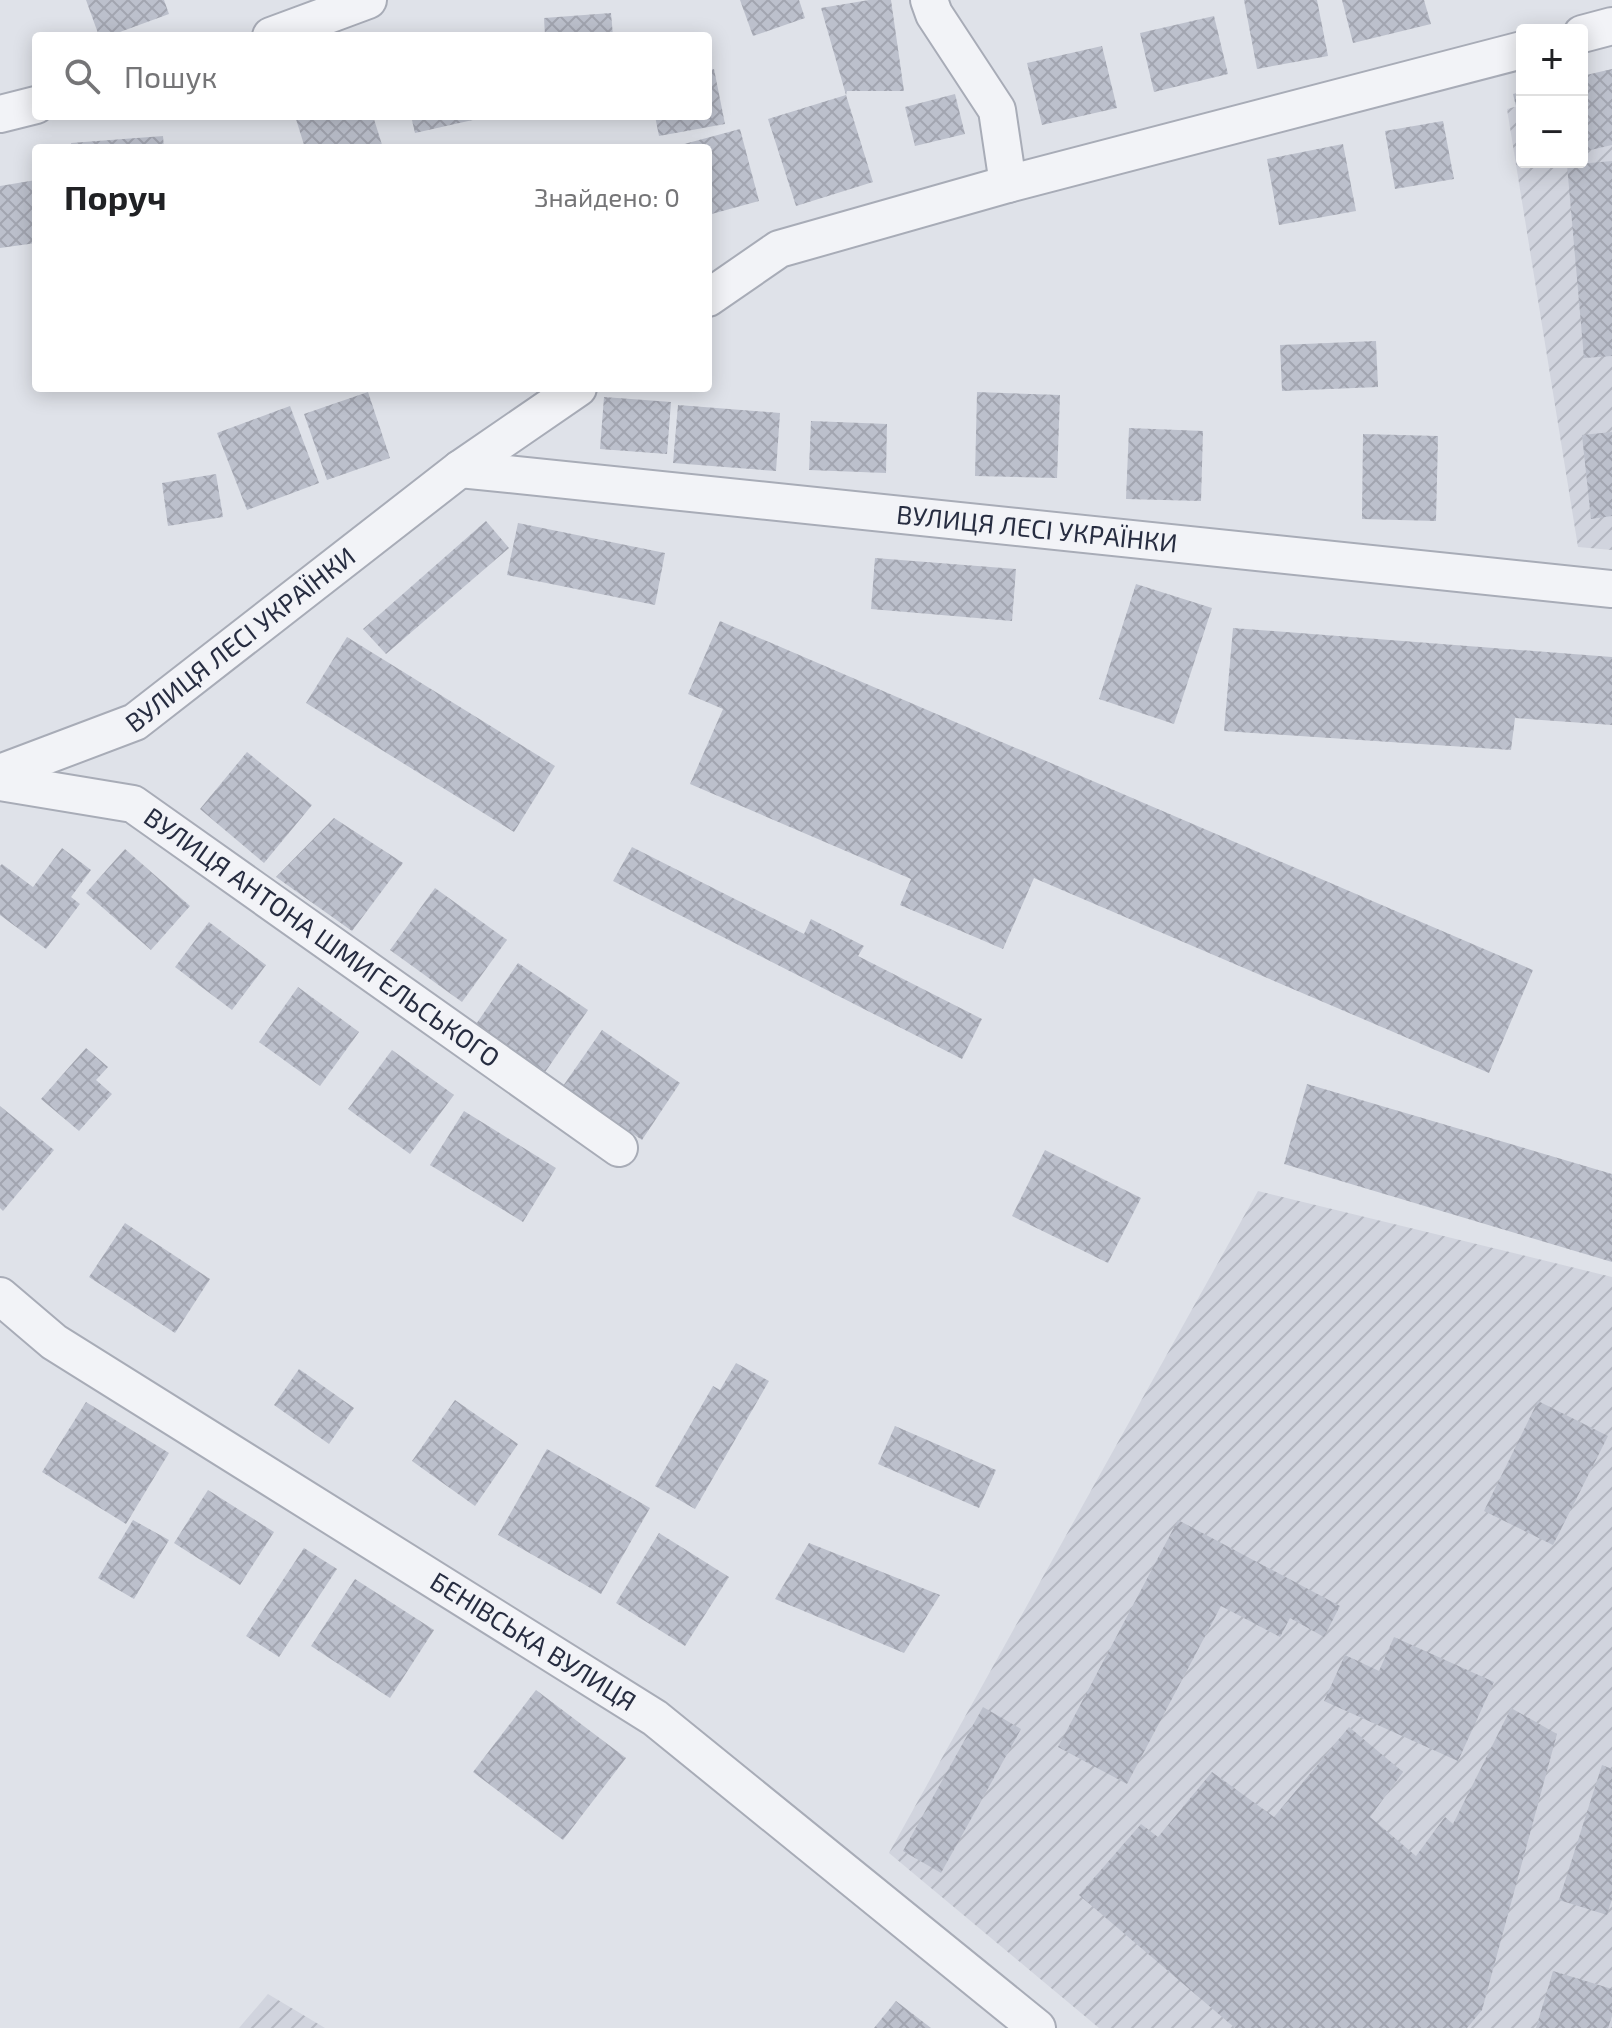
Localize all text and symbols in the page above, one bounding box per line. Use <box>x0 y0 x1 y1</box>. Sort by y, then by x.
map controls <box>1516 24 1588 168</box>
button: + <box>1516 24 1588 96</box>
search box <box>32 32 712 120</box>
icon: search <box>60 54 104 98</box>
text: Пошук <box>124 58 217 94</box>
button: − <box>1516 96 1588 168</box>
text: Поруч <box>64 176 167 217</box>
text: Знайдено: 0 <box>534 181 680 212</box>
street label: ВУЛИЦЯ ЛЕСІ УКРАЇНКИ <box>895 498 1179 558</box>
street label: ВУЛИЦЯ ЛЕСІ УКРАЇНКИ <box>119 540 361 738</box>
street label: ВУЛИЦЯ АНТОНА ШМИГЕЛЬСЬКОГО <box>139 800 506 1073</box>
street label: БЕНІВСЬКА ВУЛИЦЯ <box>425 1564 642 1716</box>

